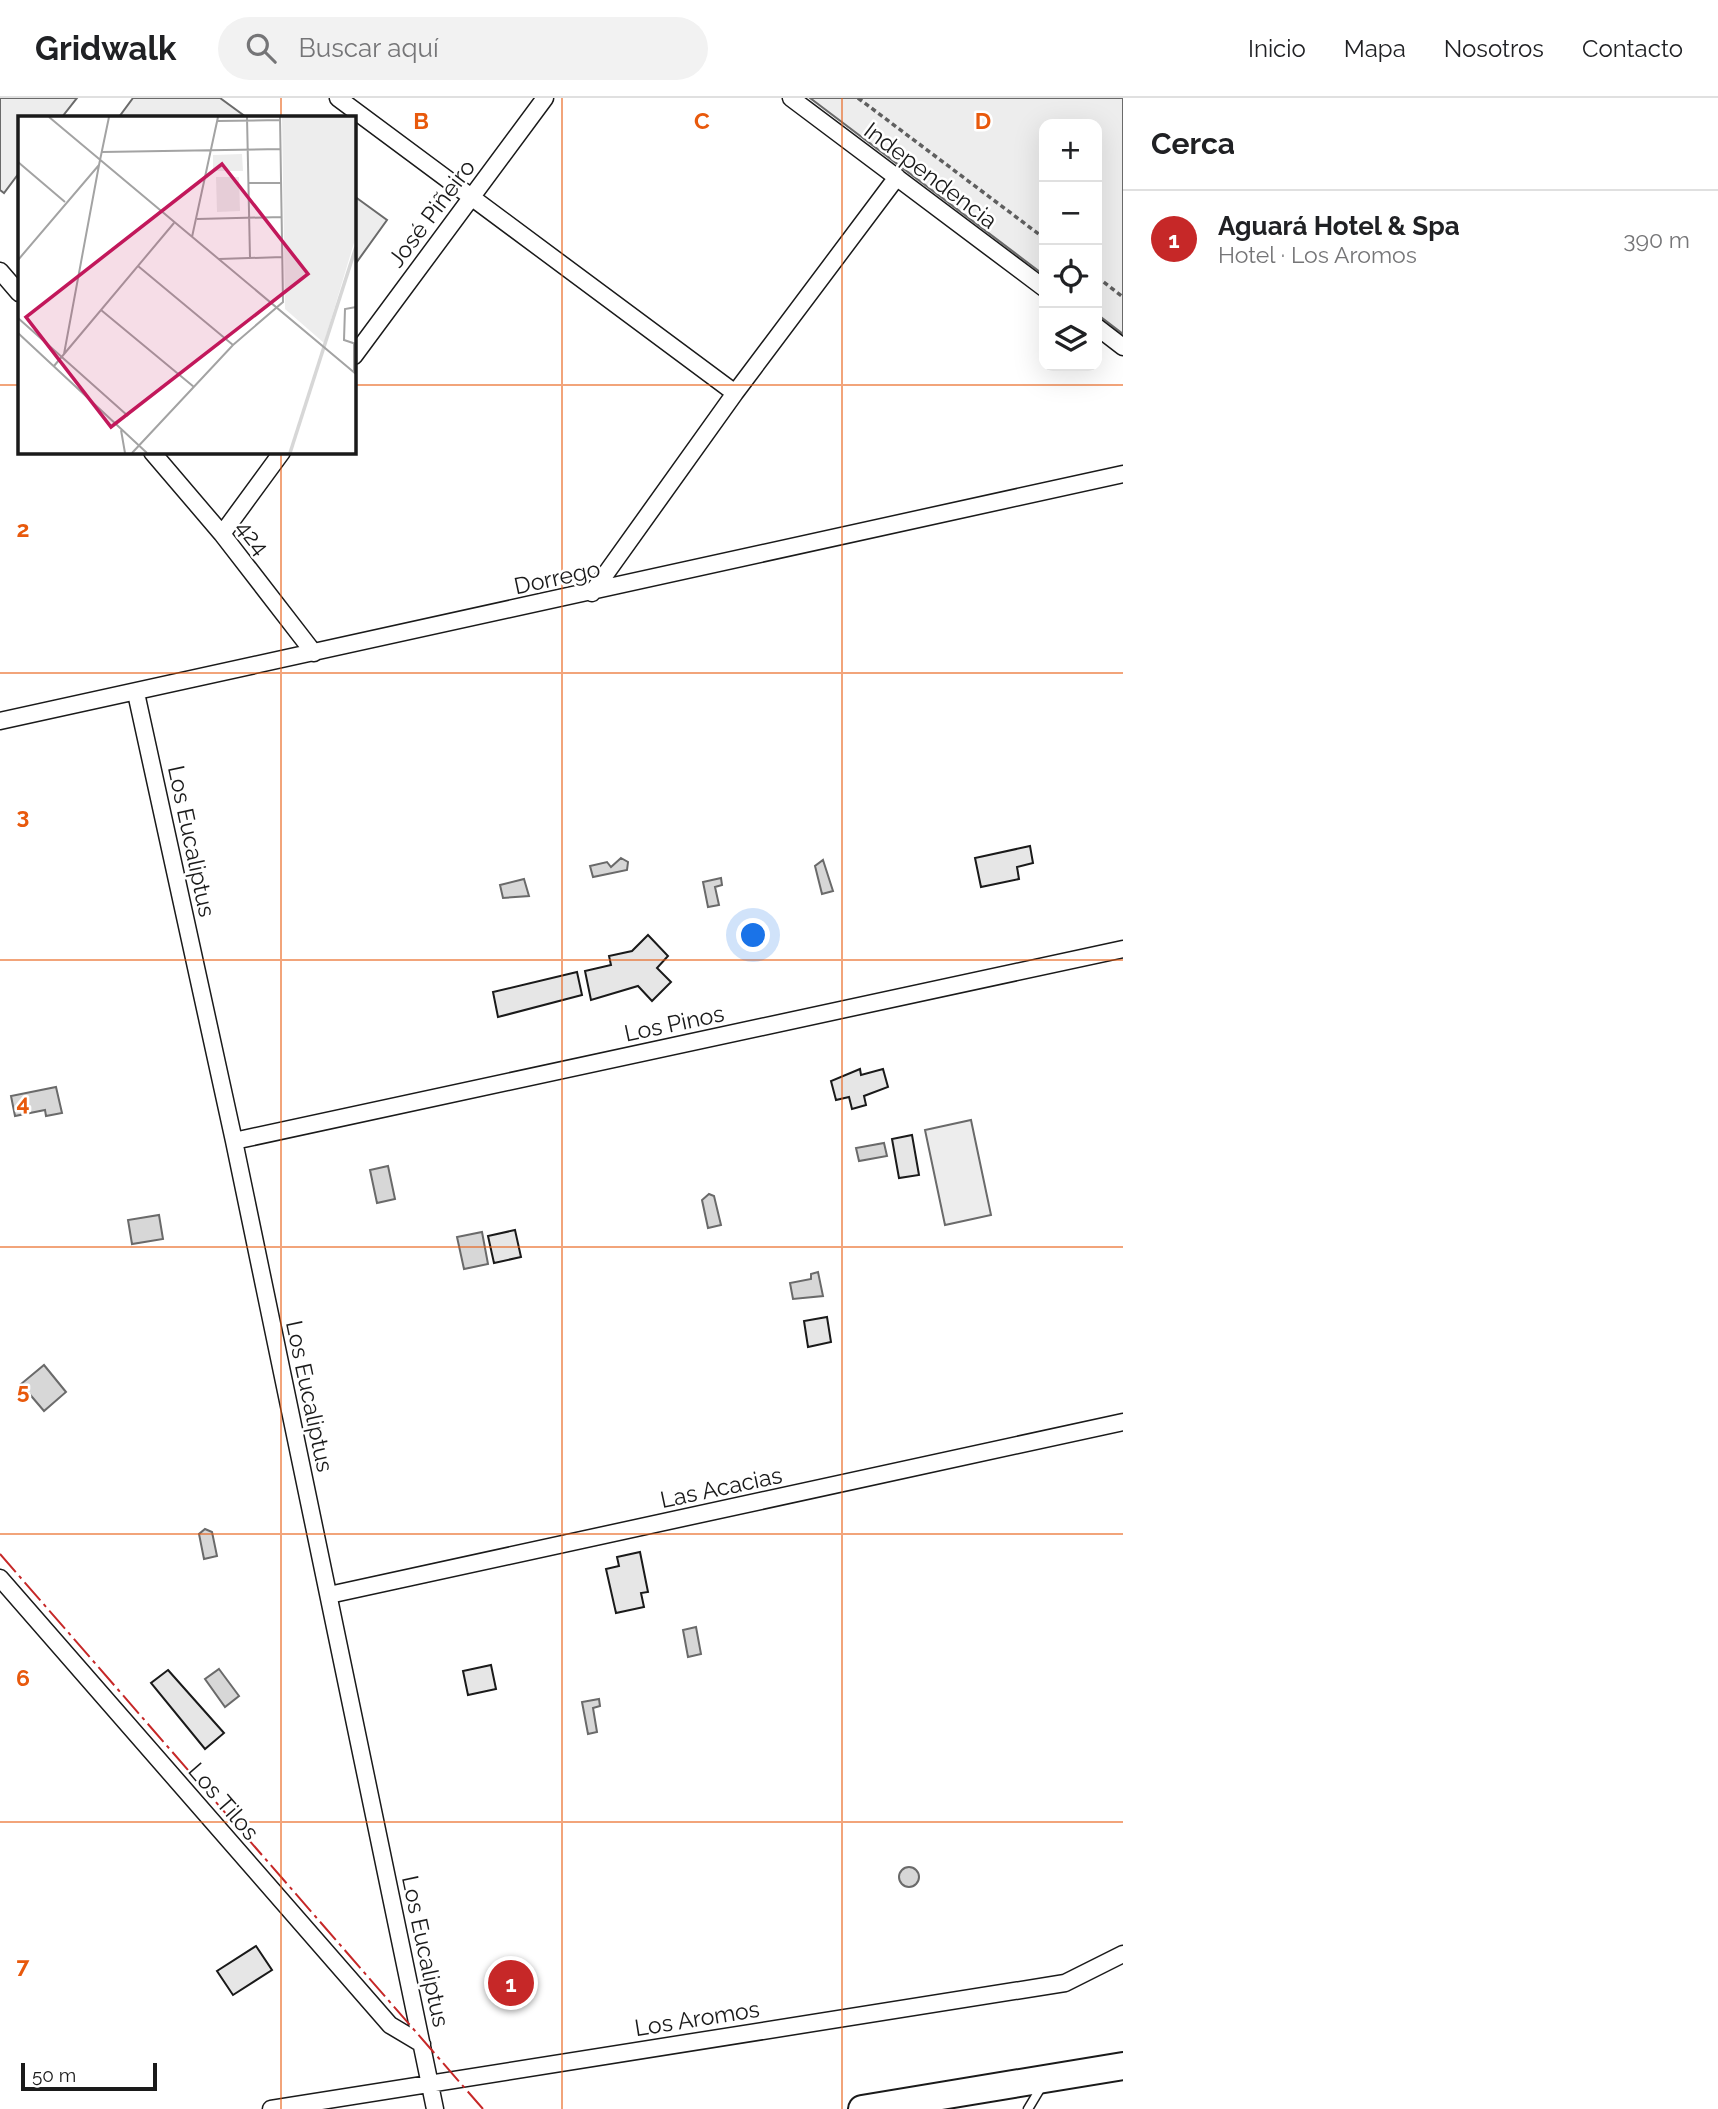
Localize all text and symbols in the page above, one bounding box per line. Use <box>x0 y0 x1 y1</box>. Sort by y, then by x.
search box <box>218 17 708 80</box>
text: Gridwalk <box>35 29 176 68</box>
icon: search <box>242 29 280 67</box>
text: Buscar aquí <box>298 33 439 63</box>
text: Inicio <box>1248 34 1306 63</box>
text: Mapa <box>1344 34 1406 63</box>
text: Nosotros <box>1444 34 1544 63</box>
text: Contacto <box>1582 34 1683 63</box>
text: B <box>413 107 429 134</box>
text: C <box>694 107 710 134</box>
text: D <box>975 107 991 134</box>
inset map <box>18 116 355 453</box>
street label: Independencia <box>859 116 1003 234</box>
map controls <box>1039 119 1102 371</box>
button: + <box>1039 119 1102 182</box>
text: Cerca <box>1151 126 1235 161</box>
street label: José Piñeiro <box>382 154 480 272</box>
button: − <box>1039 182 1102 245</box>
text: Aguará Hotel & Spa <box>1218 211 1460 241</box>
text: 1 <box>1168 226 1180 253</box>
text: 390 m <box>1623 226 1690 253</box>
text: Hotel · Los Aromos <box>1218 241 1417 268</box>
button: locate <box>1039 245 1102 308</box>
button: layers <box>1039 308 1102 371</box>
street label: 424 <box>231 514 275 560</box>
text: 2 <box>17 515 29 542</box>
street label: Dorrego <box>511 555 603 599</box>
street label: Los Eucaliptus <box>163 763 221 919</box>
text: 3 <box>17 802 29 829</box>
your location <box>736 918 770 952</box>
street label: Los Pinos <box>622 999 726 1047</box>
text: 4 <box>16 1089 30 1116</box>
street label: Los Eucaliptus <box>281 1318 339 1474</box>
text: 5 <box>17 1377 30 1404</box>
street label: Las Acacias <box>658 1461 784 1513</box>
text: 6 <box>16 1664 30 1691</box>
street label: Los Tilos <box>183 1757 265 1845</box>
street label: Los Eucaliptus <box>397 1873 455 2029</box>
text: 7 <box>17 1951 30 1978</box>
pin: 1 <box>488 1957 534 2009</box>
street label: Los Aromos <box>633 1995 761 2041</box>
scale bar <box>21 2060 158 2092</box>
text: 50 m <box>32 2064 76 2086</box>

